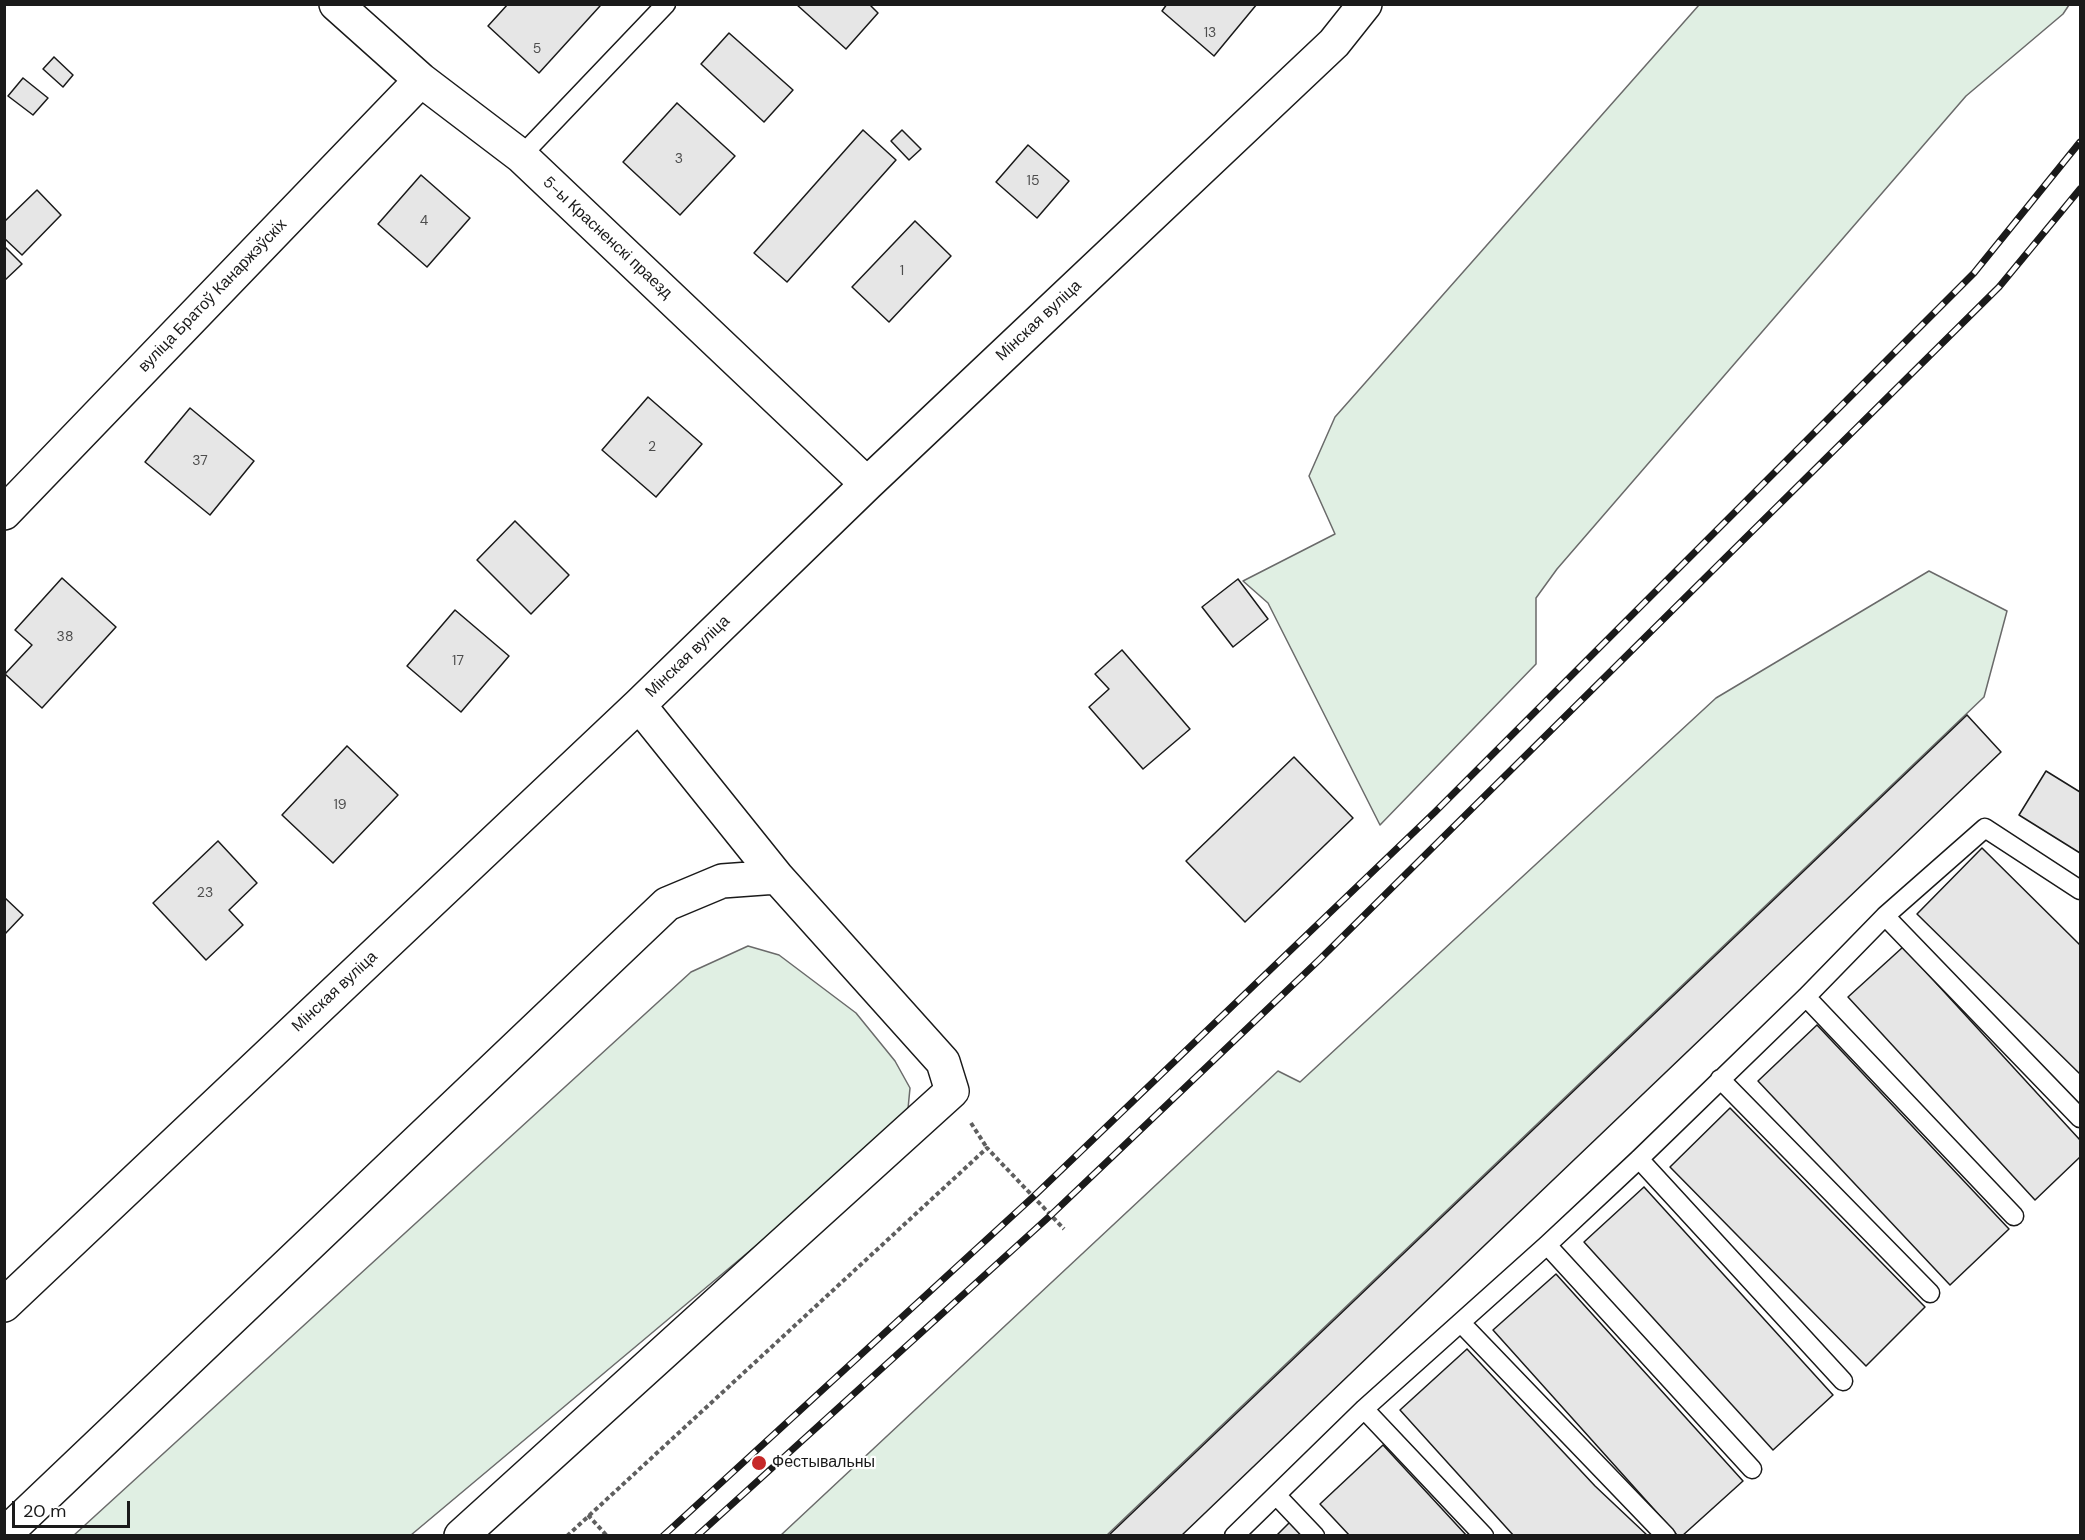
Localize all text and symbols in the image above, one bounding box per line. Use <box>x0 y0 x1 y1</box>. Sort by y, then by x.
house number: 13 <box>1204 25 1216 41</box>
house number: 5 <box>533 41 541 57</box>
house number: 3 <box>675 151 683 167</box>
street label: 5-ы Красненскі праезд <box>538 173 676 303</box>
house number: 15 <box>1027 173 1039 189</box>
house number: 4 <box>420 213 428 229</box>
street label: вуліца Братоў Канаржэўскіх <box>135 215 291 377</box>
house number: 1 <box>900 263 904 279</box>
street label: Мінская вуліца <box>992 277 1086 365</box>
house number: 2 <box>648 439 656 455</box>
house number: 37 <box>192 453 208 469</box>
street label: Мінская вуліца <box>642 612 734 702</box>
house number: 38 <box>57 629 73 645</box>
house number: 17 <box>452 653 464 669</box>
house number: 19 <box>333 797 347 813</box>
house number: 23 <box>197 885 213 901</box>
street label: Мінская вуліца <box>288 948 382 1036</box>
place label: Фестывальны <box>772 1453 875 1473</box>
marker: Фестывальны <box>750 1454 768 1472</box>
scale bar <box>15 1489 134 1527</box>
text: 20 m <box>23 1499 66 1523</box>

